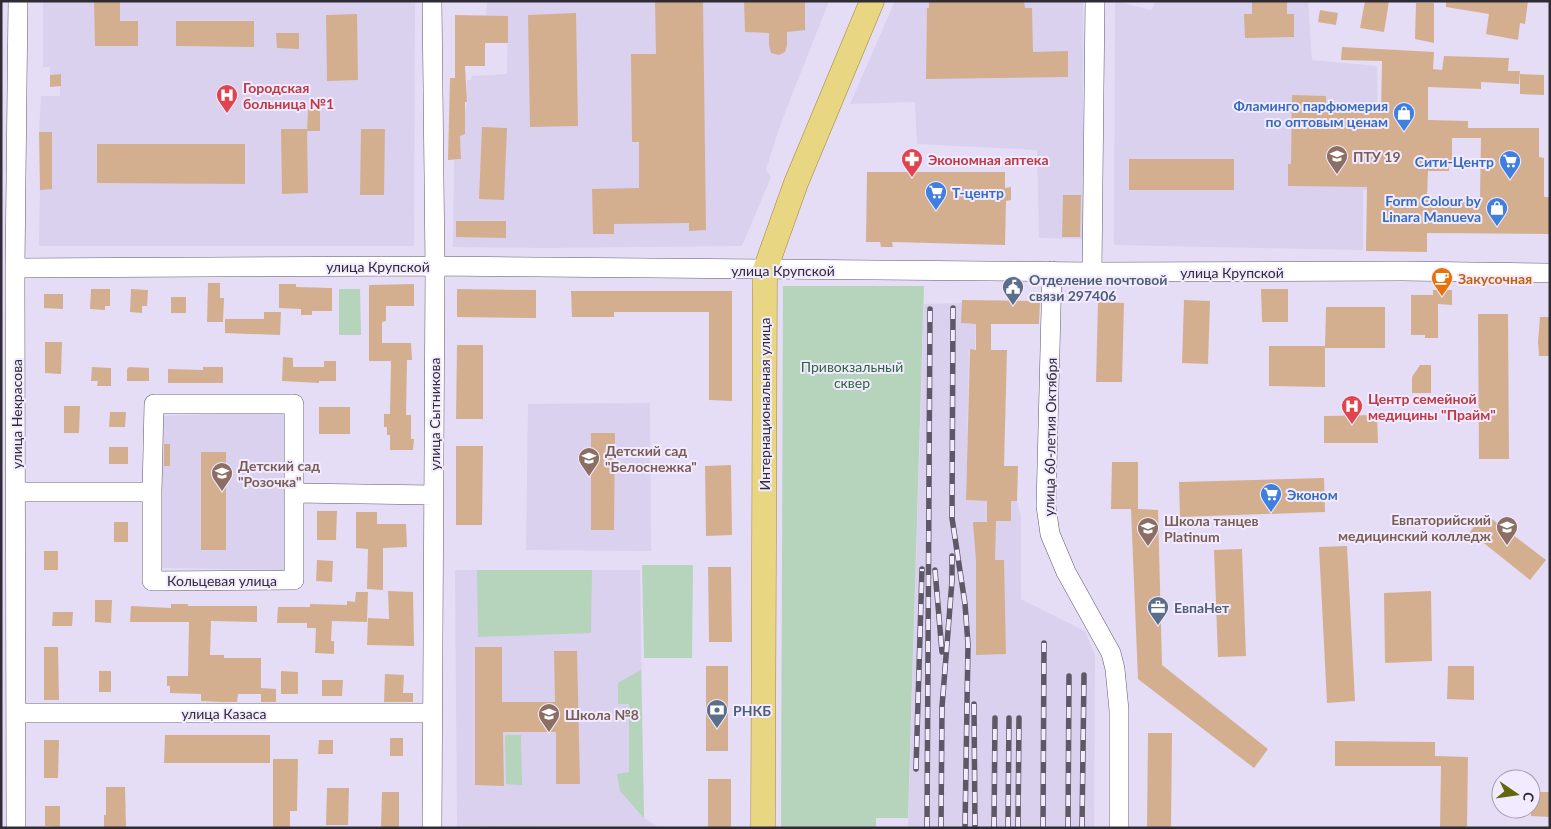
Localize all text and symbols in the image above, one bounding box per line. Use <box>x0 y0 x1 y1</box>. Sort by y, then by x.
place label: Городская больница №1 <box>243 79 334 112</box>
hospital icon: Городская больница №1 <box>215 83 239 114</box>
place label: Фламинго парфюмерия по оптовым ценам <box>1234 97 1388 130</box>
shop icon: Фламинго парфюмерия по оптовым ценам <box>1392 101 1416 132</box>
school or university icon: ПТУ 19 <box>1325 144 1349 175</box>
pharmacy icon: Экономная аптека <box>900 147 924 178</box>
place label: ПТУ 19 <box>1353 148 1401 165</box>
supermarket icon: Сити-Центр <box>1498 149 1522 180</box>
place label: Экономная аптека <box>928 151 1048 168</box>
place label: Сити-Центр <box>1415 153 1494 170</box>
supermarket icon: Т-центр <box>924 180 948 211</box>
place label: Т-центр <box>952 184 1004 201</box>
place label: Form Colour by Linara Manueva <box>1382 192 1482 225</box>
shop icon: Form Colour by Linara Manueva <box>1485 196 1509 227</box>
street label: улица Крупской <box>326 258 430 275</box>
street label: улица Крупской <box>731 262 835 279</box>
street label: улица Крупской <box>1180 264 1284 281</box>
cafe icon: Закусочная <box>1430 266 1454 297</box>
place label: Закусочная <box>1458 270 1532 287</box>
place label: Отделение почтовой связи 297406 <box>1029 271 1168 304</box>
public building icon: Отделение почтовой связи 297406 <box>1001 275 1025 306</box>
street label: Интернациональная улица <box>756 317 773 491</box>
street label: улица Сытникова <box>426 357 443 471</box>
park label: Привокзальный сквер <box>801 358 903 391</box>
street label: улица 60-летия Октября <box>1040 358 1060 516</box>
street label: улица Некрасова <box>8 359 25 469</box>
place label: Центр семейной медицины "Прайм" <box>1368 390 1496 423</box>
hospital icon: Центр семейной медицины "Прайм" <box>1340 394 1364 425</box>
place label: Детский сад "Белоснежка" <box>605 442 697 475</box>
school or university icon: Детский сад "Белоснежка" <box>577 446 601 477</box>
place label: Детский сад "Розочка" <box>238 457 320 490</box>
school or university icon: Детский сад "Розочка" <box>210 461 234 492</box>
supermarket icon: Эконом <box>1259 482 1283 513</box>
place label: Эконом <box>1287 486 1338 503</box>
place label: Евпаторийский медицинский колледж <box>1338 511 1492 544</box>
place label: Школа танцев Platinum <box>1164 512 1258 545</box>
school or university icon: Евпаторийский медицинский колледж <box>1495 515 1519 546</box>
school or university icon: Школа танцев Platinum <box>1136 516 1160 547</box>
street label: Кольцевая улица <box>167 572 277 589</box>
office icon: ЕвпаНет <box>1146 595 1170 626</box>
place label: ЕвпаНет <box>1174 599 1230 616</box>
bank icon: РНКБ <box>705 698 729 729</box>
school or university icon: Школа №8 <box>537 702 561 733</box>
place label: РНКБ <box>733 702 771 719</box>
street label: улица Казаса <box>182 705 267 722</box>
place label: Школа №8 <box>565 706 639 723</box>
north arrow <box>1491 769 1541 819</box>
text: С <box>1520 791 1538 804</box>

